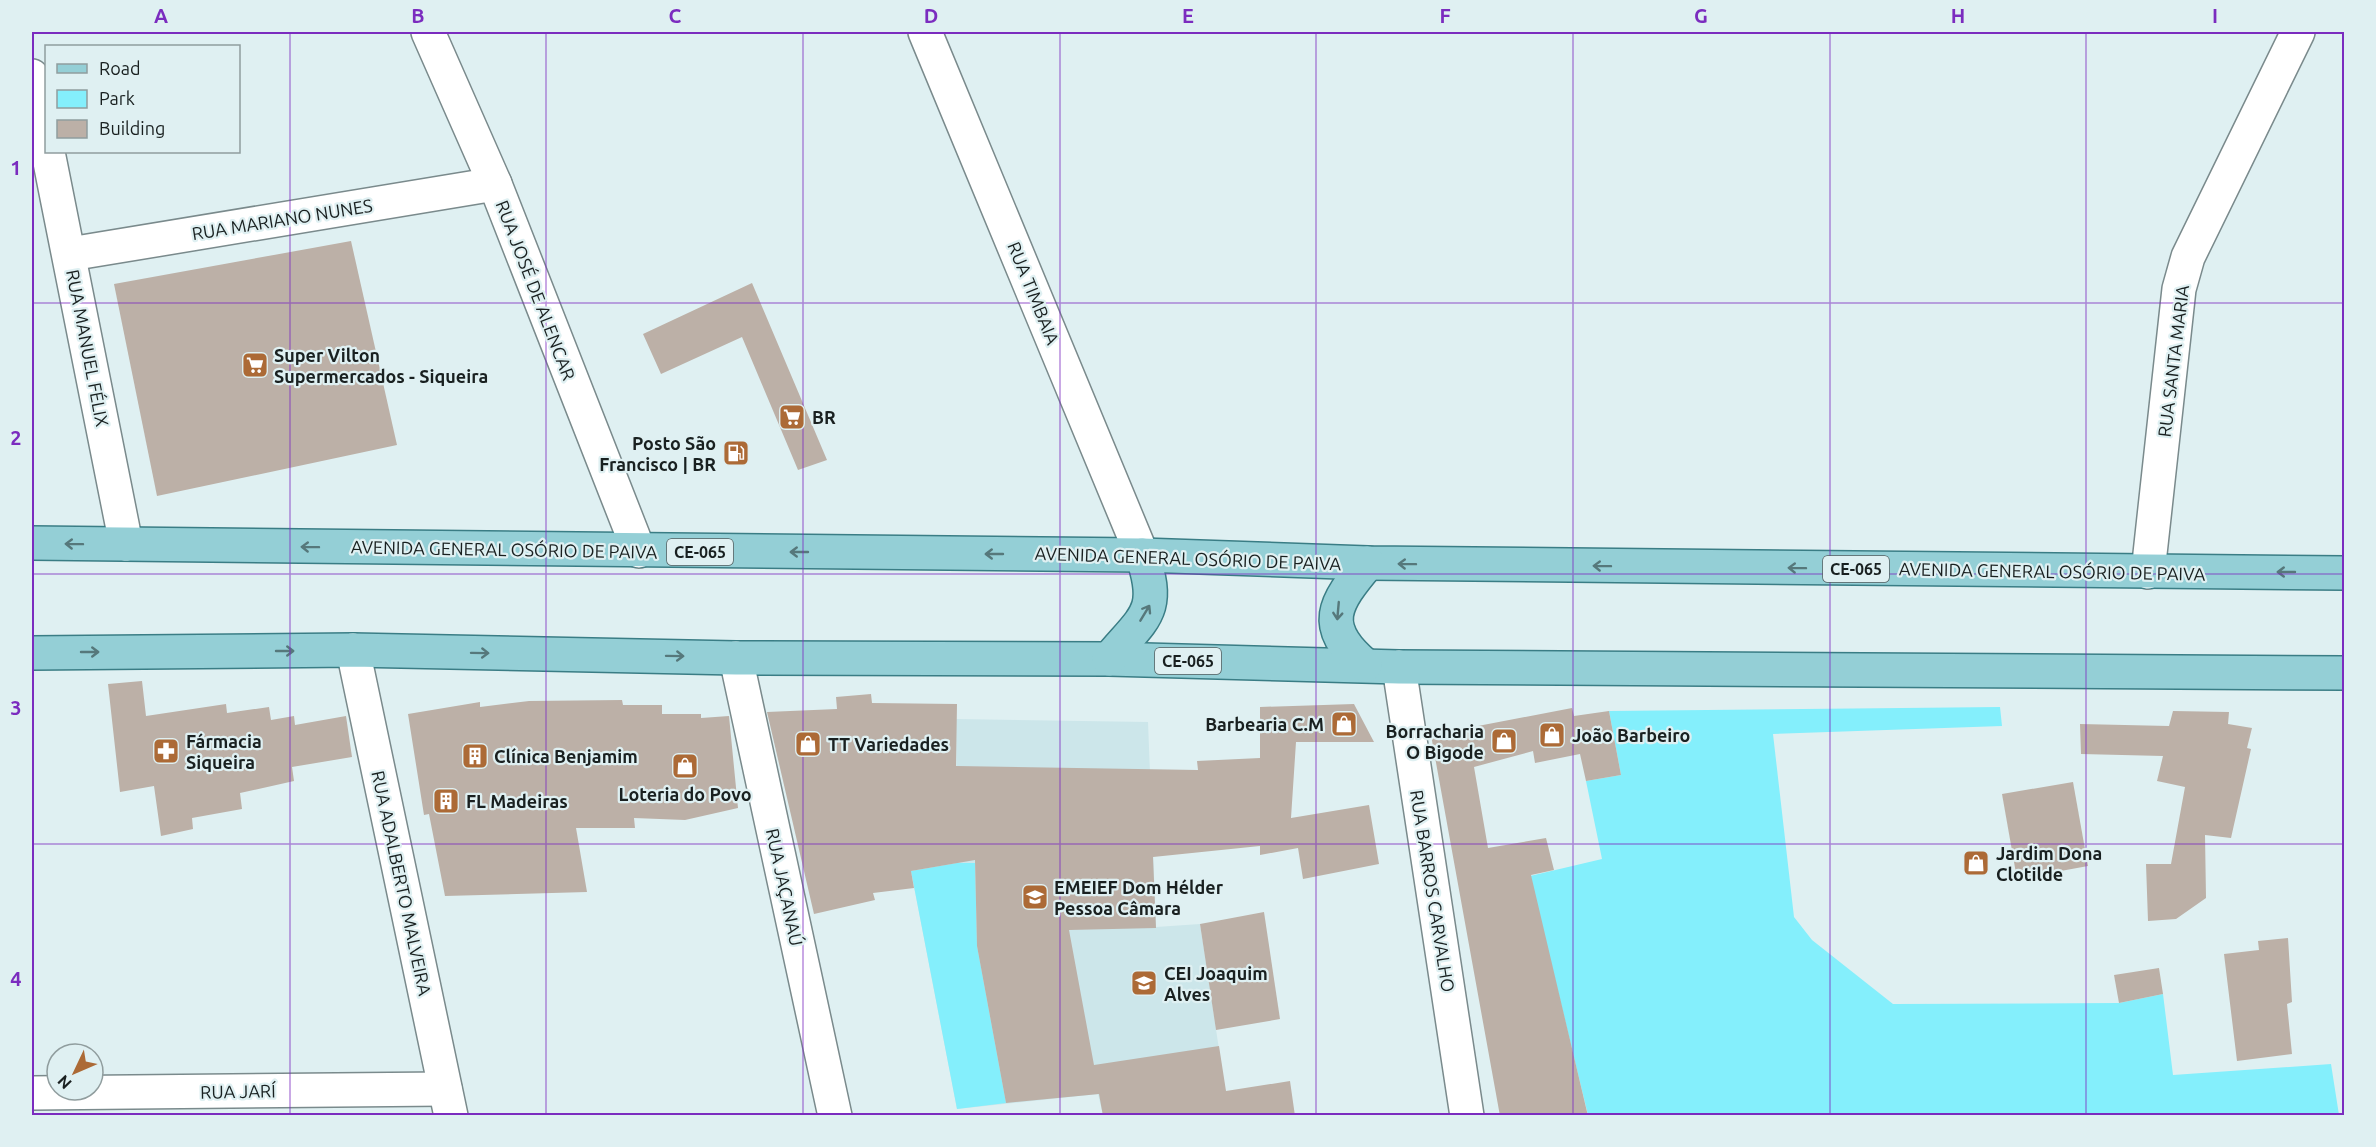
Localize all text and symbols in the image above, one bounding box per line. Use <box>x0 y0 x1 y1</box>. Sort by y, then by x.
text: A <box>154 4 168 27</box>
text: B <box>411 4 425 27</box>
text: C <box>669 4 682 27</box>
text: D <box>924 4 938 27</box>
text: E <box>1182 4 1194 27</box>
text: F <box>1439 4 1451 27</box>
text: G <box>1694 4 1708 27</box>
text: H <box>1951 4 1965 27</box>
text: I <box>2212 4 2218 27</box>
legend <box>45 45 240 153</box>
text: Road <box>99 58 141 78</box>
text: Park <box>99 88 135 108</box>
text: Building <box>99 118 165 138</box>
text: 1 <box>10 156 22 179</box>
street label: RUA MARIANO NUNES <box>190 195 374 243</box>
street label: RUA JOSÉ DE ALENCAR <box>492 197 580 383</box>
street label: RUA TIMBAIA <box>1004 239 1064 348</box>
street label: RUA MANUEL FÉLIX <box>63 268 114 428</box>
street label: RUA SANTA MARIA <box>2154 284 2192 438</box>
place label: Super Vilton Supermercados - Siqueira <box>274 345 488 386</box>
supermarket icon: Super Vilton Supermercados - Siqueira <box>240 350 270 380</box>
supermarket icon: BR <box>777 402 807 432</box>
place label: BR <box>812 407 836 427</box>
text: 2 <box>10 426 22 449</box>
place label: Posto São Francisco | BR <box>599 433 716 474</box>
fuel station icon: Posto São Francisco | BR <box>721 438 751 468</box>
street label: AVENIDA GENERAL OSÓRIO DE PAIVA <box>351 535 658 562</box>
one-way arrow <box>64 538 84 550</box>
road number: CE-065 <box>667 539 733 565</box>
one-way arrow <box>301 541 321 553</box>
street label: AVENIDA GENERAL OSÓRIO DE PAIVA <box>1034 542 1342 573</box>
one-way arrow <box>790 546 810 558</box>
one-way arrow <box>985 548 1005 560</box>
road number: CE-065 <box>1823 556 1889 582</box>
street label: AVENIDA GENERAL OSÓRIO DE PAIVA <box>1899 557 2206 584</box>
one-way arrow <box>1398 558 1418 569</box>
one-way arrow <box>1593 560 1613 572</box>
one-way arrow <box>1788 562 1808 574</box>
one-way arrow <box>2277 566 2297 578</box>
one-way arrow <box>1332 601 1343 621</box>
one-way arrow <box>1140 605 1152 622</box>
one-way arrow <box>274 645 294 657</box>
one-way arrow <box>79 646 99 658</box>
one-way arrow <box>469 647 489 658</box>
road number: CE-065 <box>1155 648 1221 674</box>
one-way arrow <box>664 651 684 662</box>
text: 3 <box>10 696 22 719</box>
shop icon: Barbearia C.M <box>1329 709 1359 739</box>
place label: Barbearia C.M <box>1205 714 1324 734</box>
shop icon: João Barbeiro <box>1537 720 1567 750</box>
place label: Borracharia O Bigode <box>1385 721 1484 762</box>
place label: João Barbeiro <box>1572 725 1690 745</box>
shop icon: Borracharia O Bigode <box>1489 726 1519 756</box>
shop icon: TT Variedades <box>793 729 823 759</box>
place label: Fármacia Siqueira <box>186 731 262 772</box>
place label: TT Variedades <box>828 734 949 754</box>
pharmacy icon: Fármacia Siqueira <box>151 736 181 766</box>
building icon: Clínica Benjamim <box>460 741 490 771</box>
place label: Clínica Benjamim <box>494 746 638 766</box>
shop icon: Loteria do Povo <box>670 751 700 781</box>
street label: RUA ADALBERTO MALVEIRA <box>368 769 436 998</box>
place label: Loteria do Povo <box>619 784 751 804</box>
building icon: FL Madeiras <box>431 786 461 816</box>
street label: RUA BARROS CARVALHO <box>1407 788 1459 994</box>
place label: FL Madeiras <box>466 791 568 811</box>
street label: RUA JAÇANAÚ <box>763 826 808 948</box>
place label: Jardim Dona Clotilde <box>1996 843 2102 884</box>
shop icon: Jardim Dona Clotilde <box>1961 848 1991 878</box>
place label: EMEIEF Dom Hélder Pessoa Câmara <box>1054 877 1224 918</box>
school or university icon: EMEIEF Dom Hélder Pessoa Câmara <box>1020 882 1050 912</box>
place label: CEI Joaquim Alves <box>1164 963 1268 1004</box>
text: 4 <box>10 967 22 990</box>
school or university icon: CEI Joaquim Alves <box>1129 968 1159 998</box>
north arrow <box>45 1042 105 1102</box>
text: N <box>54 1072 75 1093</box>
street label: RUA JARÍ <box>200 1079 276 1102</box>

